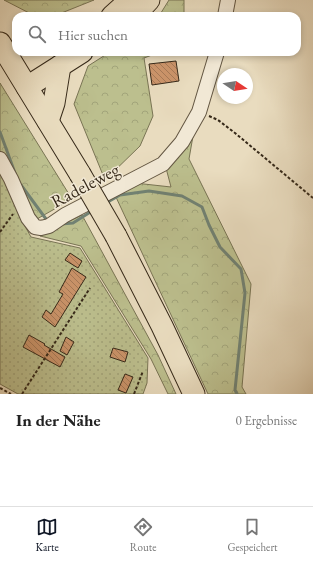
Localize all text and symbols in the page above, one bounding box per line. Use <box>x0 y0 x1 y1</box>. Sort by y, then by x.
search box <box>12 12 301 56</box>
icon: search <box>26 23 48 45</box>
text: Hier suchen <box>58 25 128 44</box>
north arrow <box>217 68 253 104</box>
street label: Radeleweg <box>47 157 123 213</box>
text: In der Nähe <box>16 409 101 431</box>
text: 0 Ergebnisse <box>236 412 297 429</box>
tab: Karte <box>35 516 59 554</box>
tab: Route <box>130 516 157 554</box>
tab: Gespeichert <box>227 516 278 554</box>

